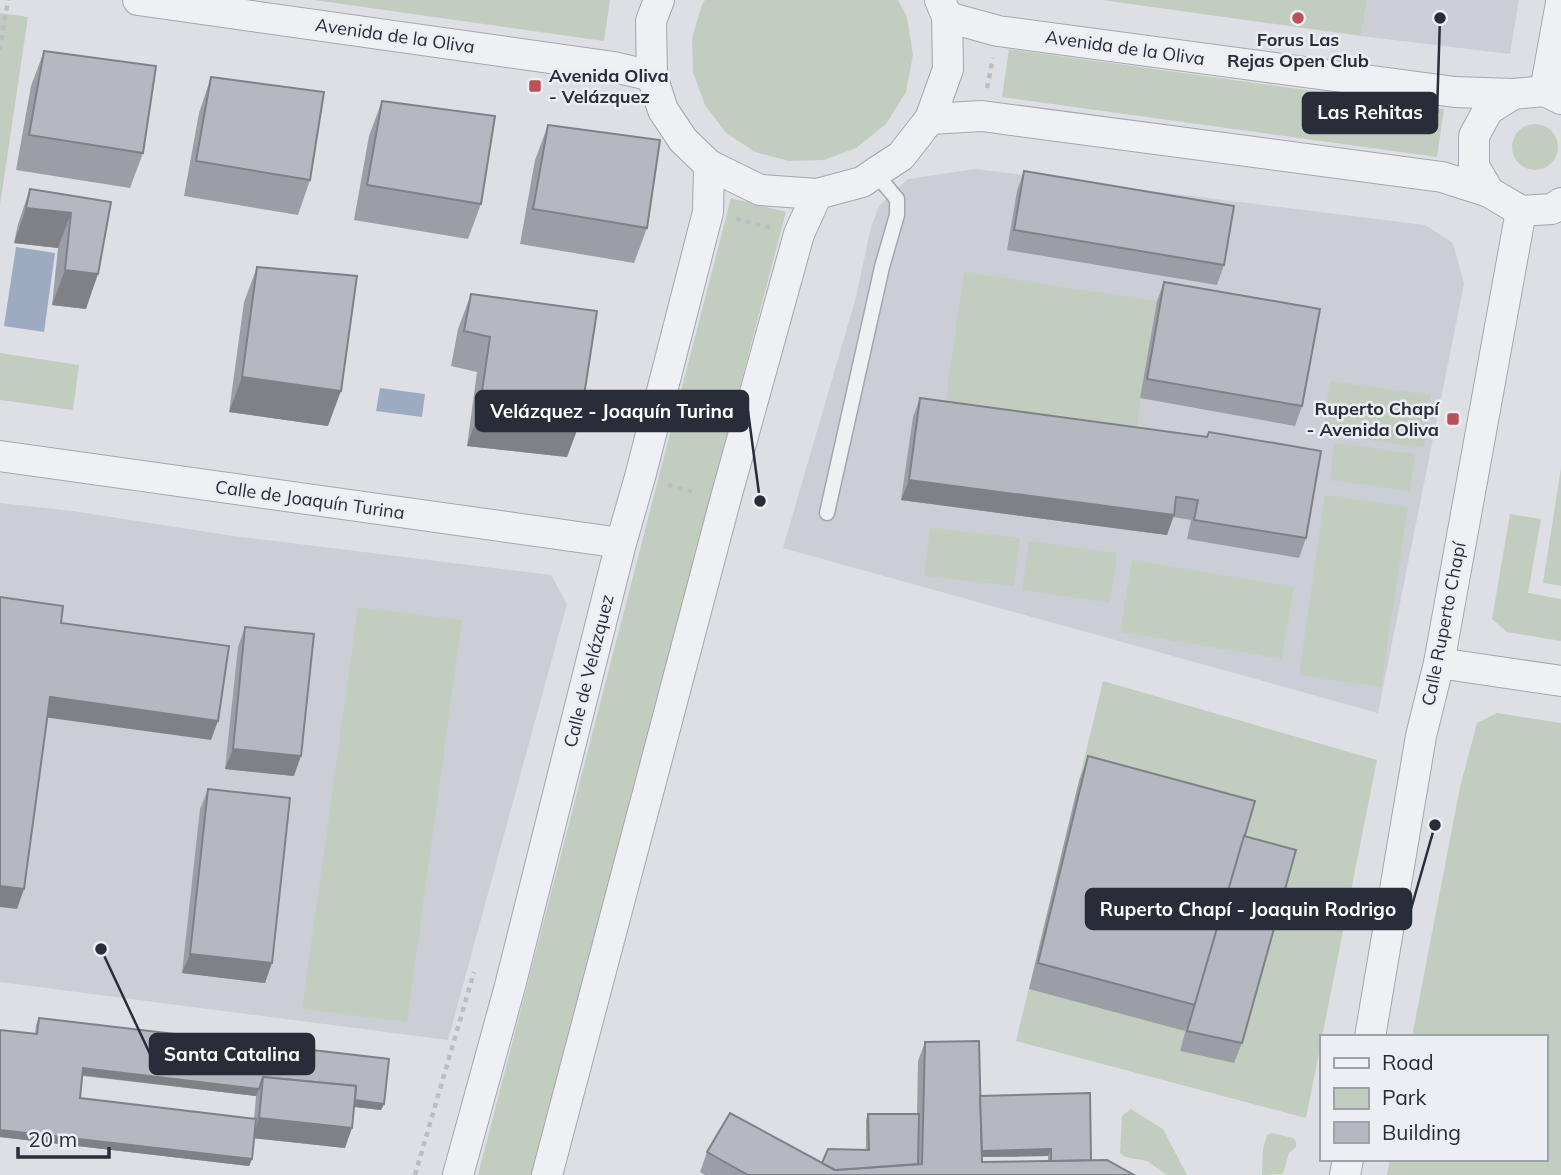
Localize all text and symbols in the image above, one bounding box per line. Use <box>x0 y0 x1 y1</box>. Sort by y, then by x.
marker: Forus Las Rejas Open Club <box>1290 10 1306 26</box>
street label: Avenida de la Oliva <box>314 13 476 58</box>
street label: Avenida de la Oliva <box>1044 25 1206 70</box>
place label: Forus Las Rejas Open Club <box>1227 28 1369 72</box>
place label: Avenida Oliva - Velázquez <box>549 64 669 108</box>
marker: Avenida Oliva - Velázquez <box>527 78 543 94</box>
callout: Las Rehitas <box>1303 93 1437 133</box>
text: Las Rehitas <box>1317 100 1423 124</box>
callout: Velázquez - Joaquín Turina <box>476 391 748 431</box>
place label: Ruperto Chapí - Avenida Oliva <box>1307 397 1440 441</box>
text: Velázquez - Joaquín Turina <box>489 399 734 423</box>
marker: Ruperto Chapí - Avenida Oliva <box>1445 411 1461 427</box>
street label: Calle de Joaquín Turina <box>214 475 406 524</box>
street label: Calle Ruperto Chapí <box>1416 538 1471 708</box>
street label: Calle de Velázquez <box>558 592 619 750</box>
callout: Ruperto Chapí - Joaquin Rodrigo <box>1086 889 1411 929</box>
text: Ruperto Chapí - Joaquin Rodrigo <box>1100 897 1396 921</box>
callout: Santa Catalina <box>150 1034 314 1074</box>
legend <box>1320 1035 1547 1161</box>
text: Santa Catalina <box>164 1042 300 1066</box>
text: Road <box>1382 1049 1433 1075</box>
text: Park <box>1382 1084 1426 1110</box>
scale bar <box>18 1116 108 1160</box>
text: Building <box>1382 1119 1461 1145</box>
text: 20 m <box>28 1126 77 1152</box>

